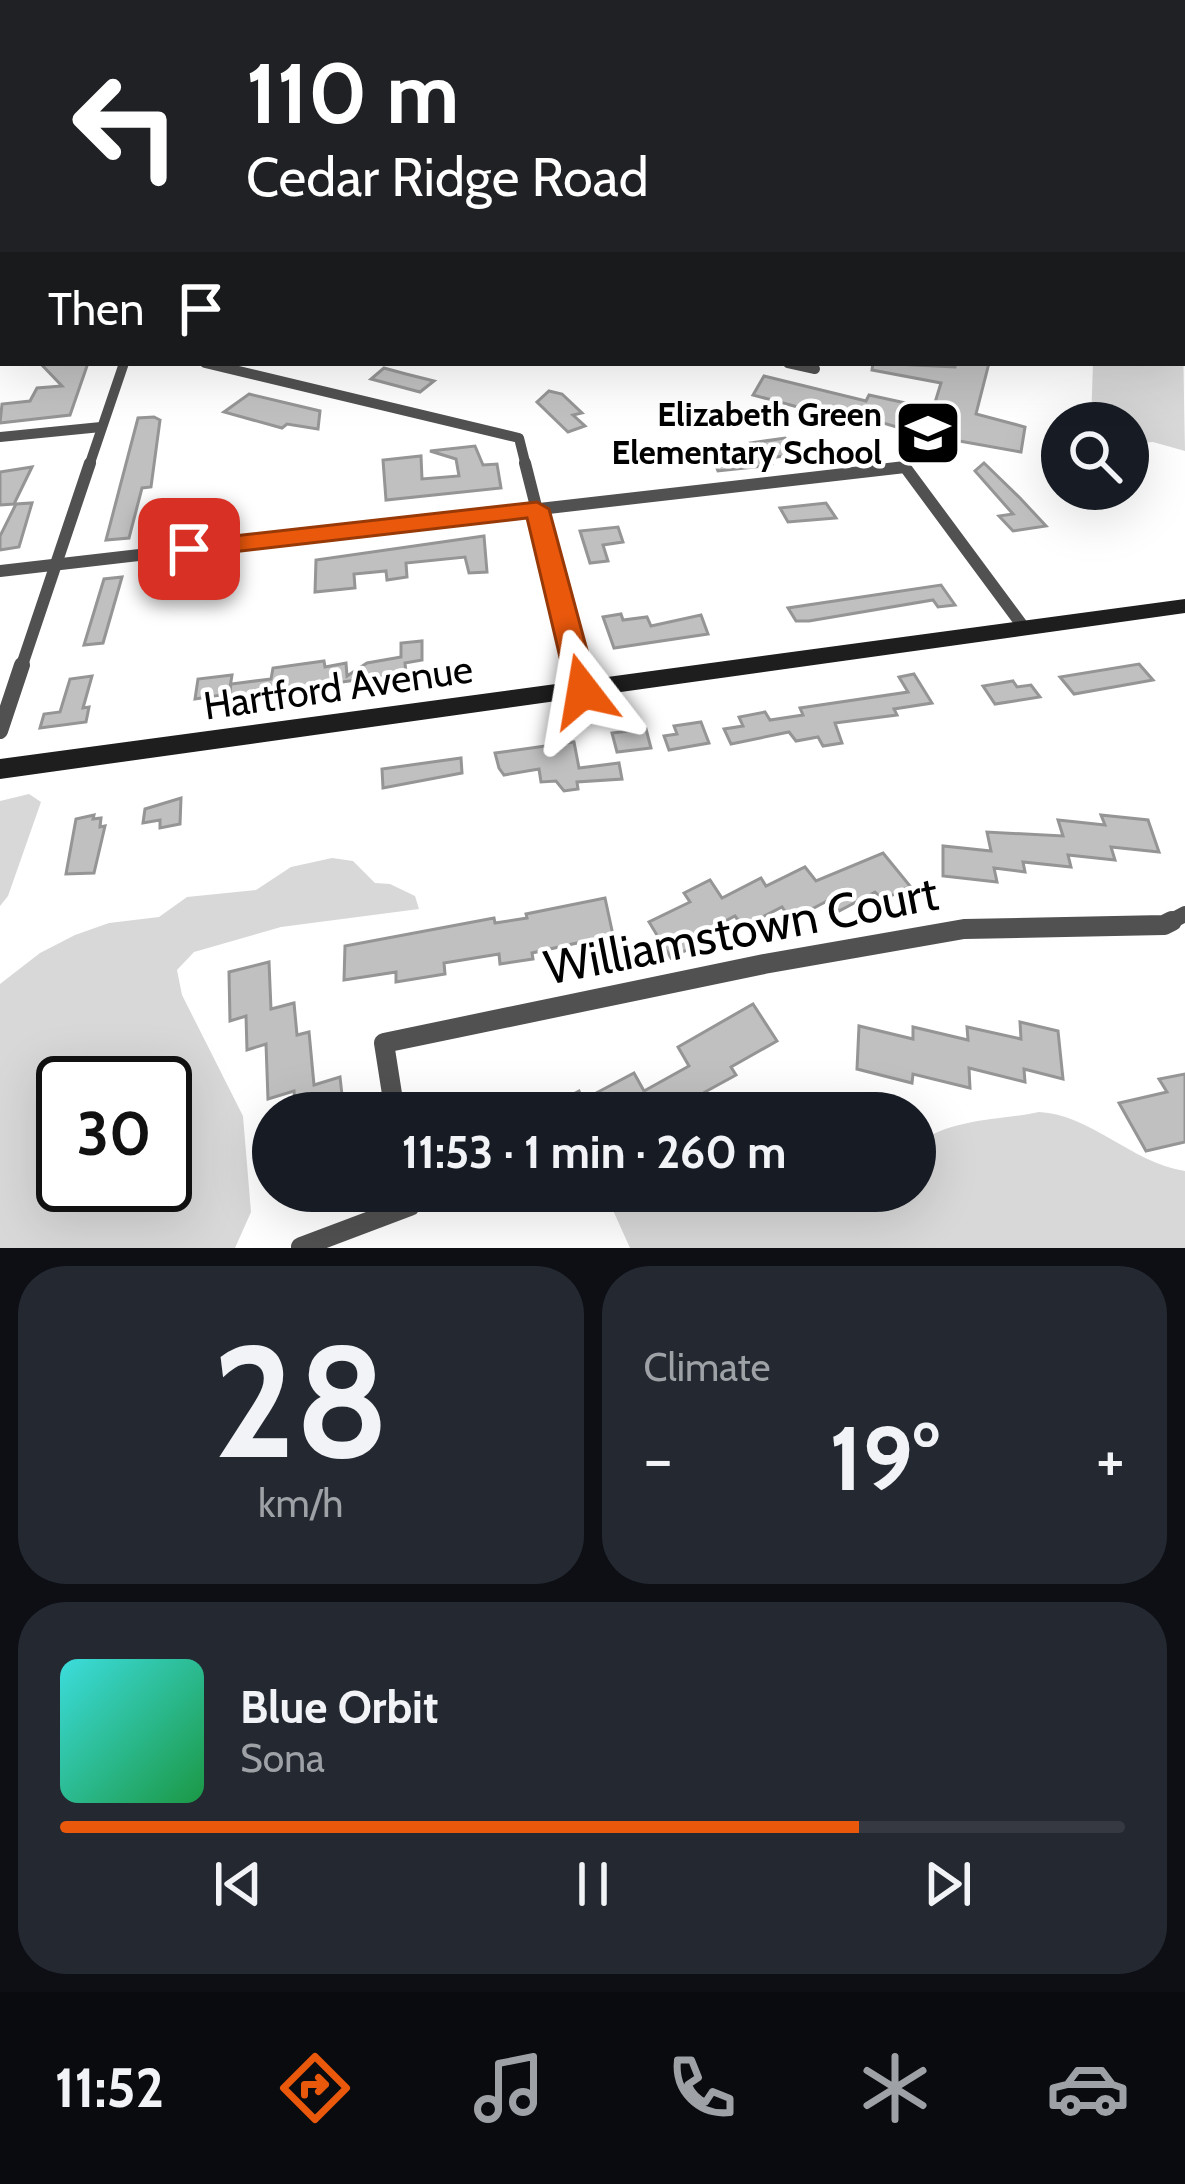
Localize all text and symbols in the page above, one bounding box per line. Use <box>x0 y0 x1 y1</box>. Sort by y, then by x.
text: 110 m <box>246 42 459 144</box>
icon: left <box>48 48 204 204</box>
text: Cedar Ridge Road <box>246 144 649 210</box>
icon: arrive <box>168 276 234 342</box>
text: Then <box>48 282 144 336</box>
place label: Elizabeth Green Elementary School <box>612 394 882 472</box>
school or university icon: Elizabeth Green Elementary School <box>893 398 963 468</box>
map controls <box>1041 402 1149 510</box>
button: search <box>1041 402 1149 510</box>
pin <box>138 498 240 600</box>
icon: arrive <box>156 516 222 582</box>
position arrow <box>520 628 646 754</box>
street label: Hartford Avenue <box>200 644 476 730</box>
street label: Williamstown Court <box>539 863 943 997</box>
speed limit sign: 30 <box>36 1056 192 1212</box>
text: 11:53 · 1 min · 260 m <box>402 1125 786 1179</box>
text: 28 <box>212 1306 389 1496</box>
text: Climate <box>644 1343 770 1391</box>
text: 19° <box>829 1403 939 1513</box>
text: − <box>644 1418 673 1499</box>
text: + <box>1096 1418 1125 1499</box>
text: km/h <box>258 1479 343 1527</box>
text: Blue Orbit <box>240 1680 438 1734</box>
text: Sona <box>240 1734 325 1782</box>
icon: previous <box>205 1851 271 1917</box>
icon: pause <box>560 1851 626 1917</box>
icon: next <box>915 1851 981 1917</box>
icon: directions <box>273 2046 357 2130</box>
icon: music <box>467 2046 551 2130</box>
icon: phone <box>660 2046 744 2130</box>
icon: climate <box>853 2046 937 2130</box>
icon: car <box>1046 2046 1130 2130</box>
text: 11:52 <box>55 2055 164 2121</box>

